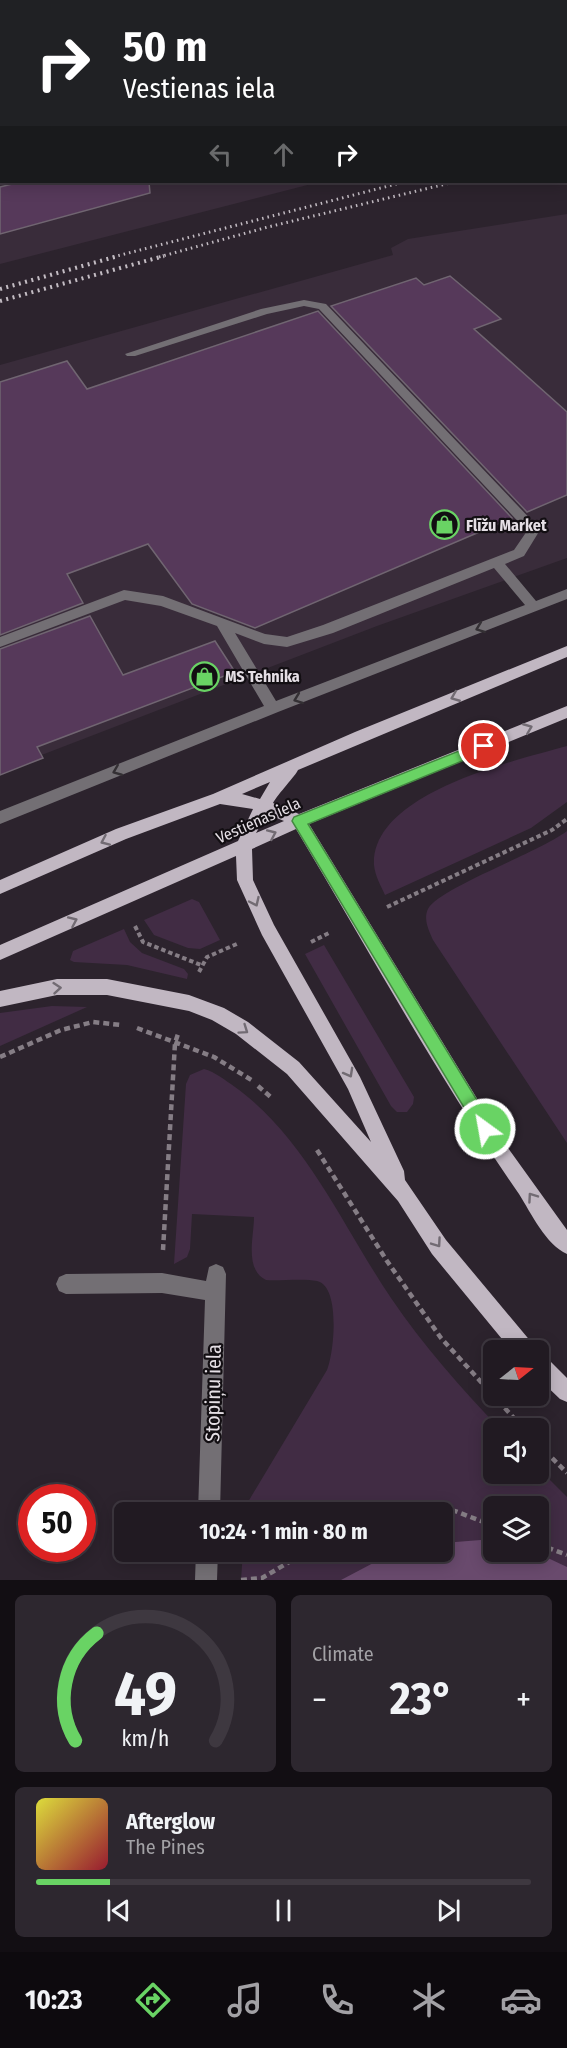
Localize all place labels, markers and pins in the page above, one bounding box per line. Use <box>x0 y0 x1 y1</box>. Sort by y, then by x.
shop icon: Flīžu Market <box>429 509 461 541</box>
place label: Flīžu Market <box>466 516 547 535</box>
shop icon: MS Tehnika <box>188 660 220 692</box>
place label: MS Tehnika <box>225 667 300 686</box>
pin <box>458 720 509 771</box>

